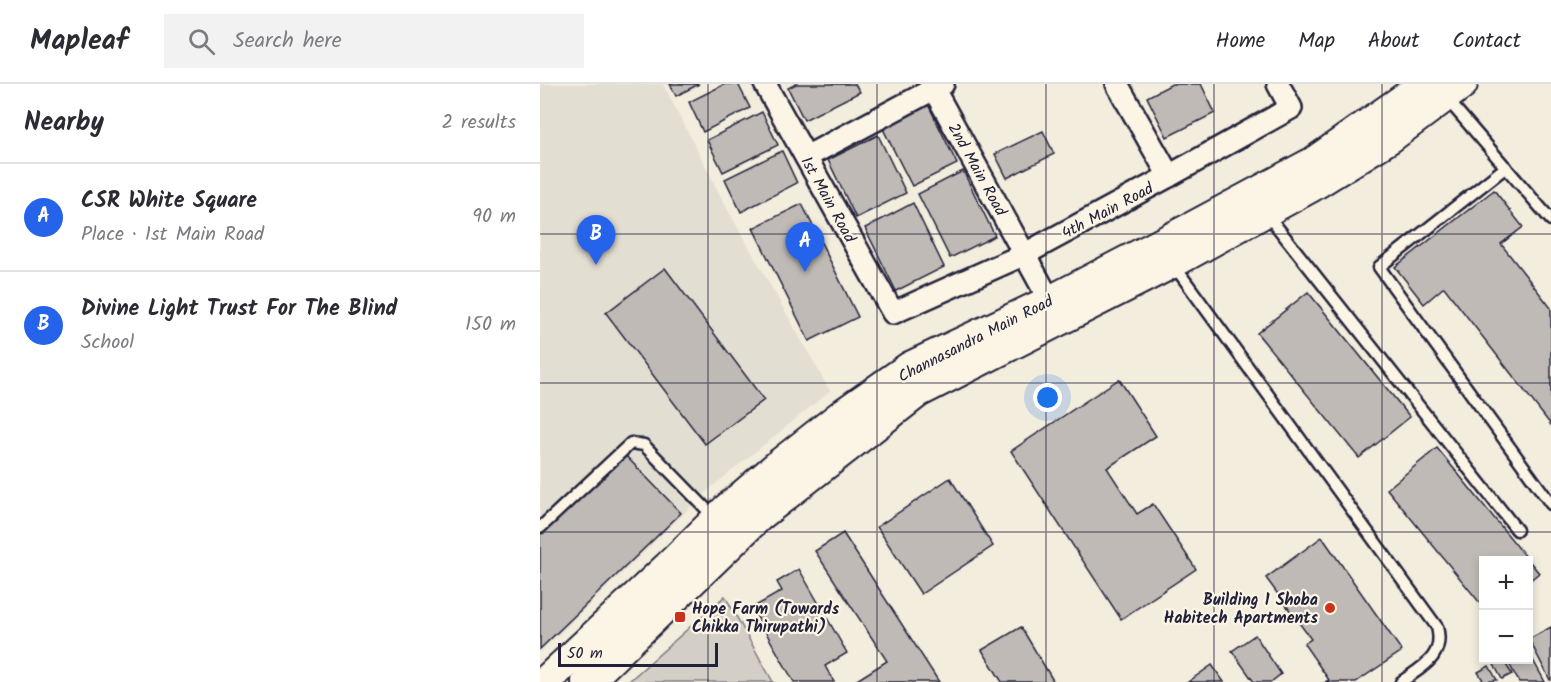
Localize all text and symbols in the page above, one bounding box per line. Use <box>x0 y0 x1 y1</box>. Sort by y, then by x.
search box <box>164 14 584 68</box>
text: Mapleaf <box>30 19 128 64</box>
text: Search here <box>233 24 342 59</box>
icon: search <box>185 25 218 58</box>
text: Home <box>1216 25 1265 58</box>
text: Map <box>1298 25 1335 58</box>
text: About <box>1368 25 1419 58</box>
text: Contact <box>1452 25 1521 58</box>
text: Nearby <box>24 102 104 144</box>
text: 2 results <box>441 107 516 139</box>
street label: 2nd Main Road <box>941 119 1013 222</box>
street label: 1st Main Road <box>794 152 862 248</box>
street label: 4th Main Road <box>1057 176 1159 246</box>
text: CSR White Square <box>81 184 257 219</box>
text: A <box>37 201 50 233</box>
text: 90 m <box>472 201 516 233</box>
pin: B <box>576 216 616 265</box>
text: Place · 1st Main Road <box>81 219 264 251</box>
pin: A <box>786 222 824 272</box>
street label: Channasandra Main Road <box>894 289 1059 389</box>
text: Divine Light Trust For The Blind <box>81 292 397 327</box>
text: B <box>37 309 50 341</box>
text: 150 m <box>465 309 516 341</box>
text: School <box>81 327 134 359</box>
your location <box>1033 383 1062 412</box>
map controls <box>1479 556 1533 664</box>
button: + <box>1479 556 1533 610</box>
place label: Building 1 Shoba Habitech Apartments <box>1164 588 1319 631</box>
place label: Hope Farm (Towards Chikka Thirupathi) <box>692 597 840 640</box>
marker: Building 1 Shoba Habitech Apartments <box>1323 601 1337 615</box>
marker: Hope Farm (Towards Chikka Thirupathi) <box>673 610 687 624</box>
button: − <box>1479 610 1533 664</box>
scale bar <box>558 640 718 668</box>
text: 50 m <box>567 641 603 666</box>

